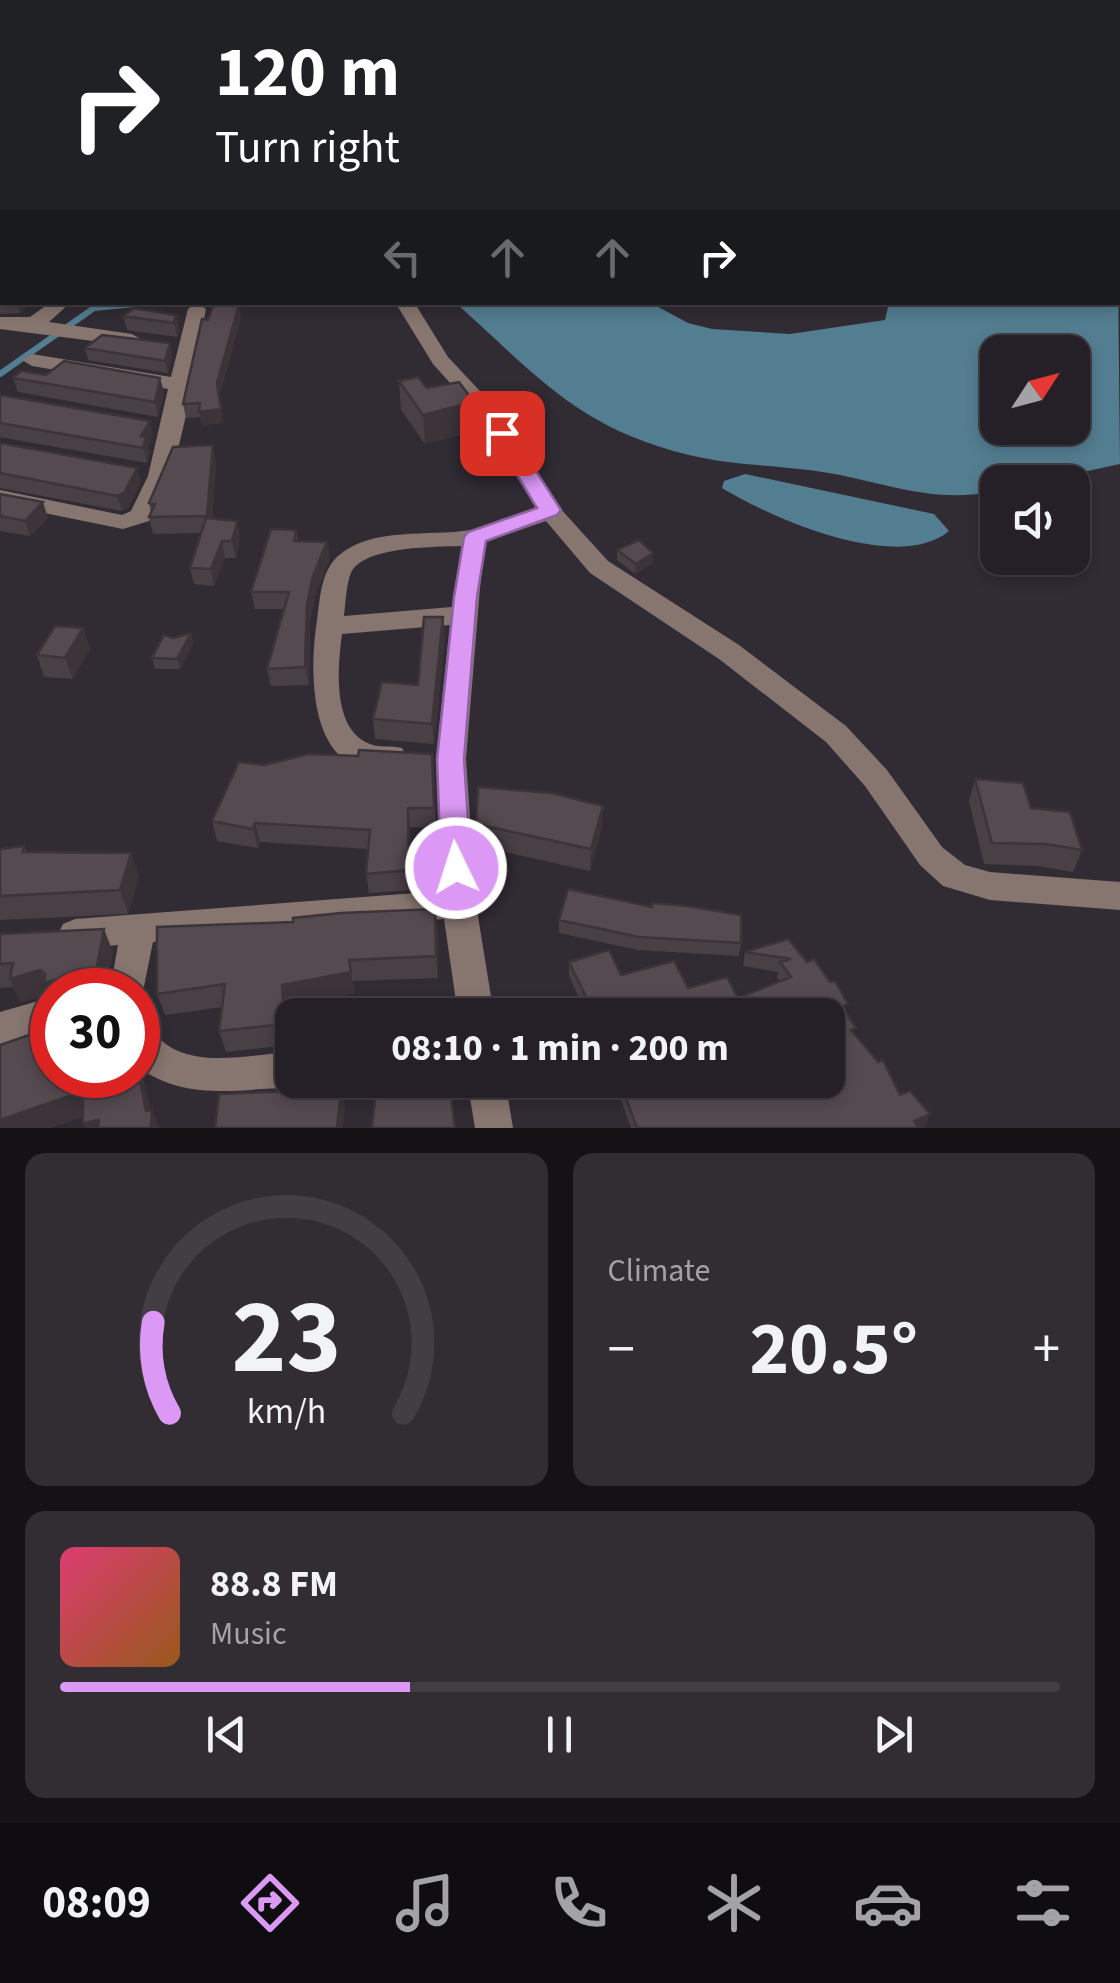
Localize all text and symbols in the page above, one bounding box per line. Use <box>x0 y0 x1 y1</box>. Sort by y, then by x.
text: 120 m <box>215 23 400 123</box>
icon: right <box>50 40 180 170</box>
text: Turn right <box>215 116 400 180</box>
icon: left <box>375 230 430 285</box>
icon: ahead <box>480 230 535 285</box>
icon: ahead <box>585 230 640 285</box>
icon: right <box>690 230 745 285</box>
north arrow <box>980 335 1090 445</box>
map controls <box>980 335 1090 575</box>
pin <box>460 391 545 476</box>
icon: arrive <box>475 406 530 461</box>
button: sound <box>980 465 1090 575</box>
position arrow <box>404 816 508 920</box>
speed limit sign: 30 <box>30 968 160 1098</box>
text: 08:10 · 1 min · 200 m <box>391 1021 729 1075</box>
text: Climate <box>608 1248 710 1294</box>
text: 23 <box>231 1265 341 1413</box>
text: 20.5° <box>749 1296 918 1403</box>
text: − <box>608 1311 635 1389</box>
text: + <box>1033 1311 1060 1389</box>
text: km/h <box>247 1386 326 1437</box>
text: 88.8 FM <box>210 1557 338 1611</box>
text: Music <box>210 1611 287 1657</box>
icon: previous <box>199 1707 254 1762</box>
icon: pause <box>532 1707 587 1762</box>
icon: next <box>866 1707 921 1762</box>
icon: directions <box>235 1868 305 1938</box>
icon: music <box>390 1868 460 1938</box>
icon: phone <box>544 1868 614 1938</box>
icon: climate <box>699 1868 769 1938</box>
icon: car <box>853 1868 923 1938</box>
icon: filters <box>1008 1868 1078 1938</box>
text: 08:09 <box>42 1871 151 1935</box>

